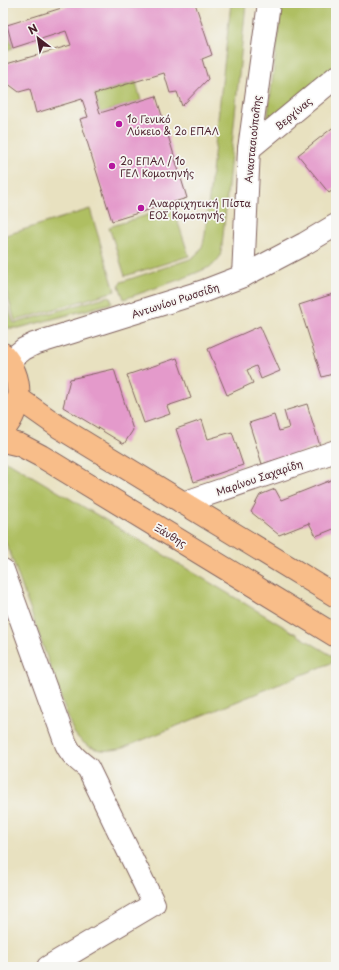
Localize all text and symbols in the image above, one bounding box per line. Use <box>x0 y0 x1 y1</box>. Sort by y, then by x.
north arrow <box>18 18 58 58</box>
text: N <box>24 19 41 39</box>
street label: Βεργίνας <box>271 93 315 133</box>
street label: Αναστασιούπολης <box>240 95 264 183</box>
place label: 1ο Γενικό Λύκειο & 2ο ΕΠΑΛ <box>127 111 219 138</box>
marker: 1ο Γενικό Λύκειο & 2ο ΕΠΑΛ <box>114 119 124 129</box>
place label: 2ο ΕΠΑΛ / 1ο ΓΕΛ Κομοτηνής <box>120 153 194 180</box>
marker: 2ο ΕΠΑΛ / 1ο ΓΕΛ Κομοτηνής <box>107 161 117 171</box>
place label: Αναρριχητική Πίστα ΕΟΣ Κομοτηνής <box>149 195 252 222</box>
marker: Αναρριχητική Πίστα ΕΟΣ Κομοτηνής <box>136 203 146 213</box>
street label: Αντωνίου Ρωσσίδη <box>129 279 221 321</box>
street label: Μαρίνου Σαχαρίδη <box>214 455 304 499</box>
street label: Ξάνθης <box>152 520 190 550</box>

